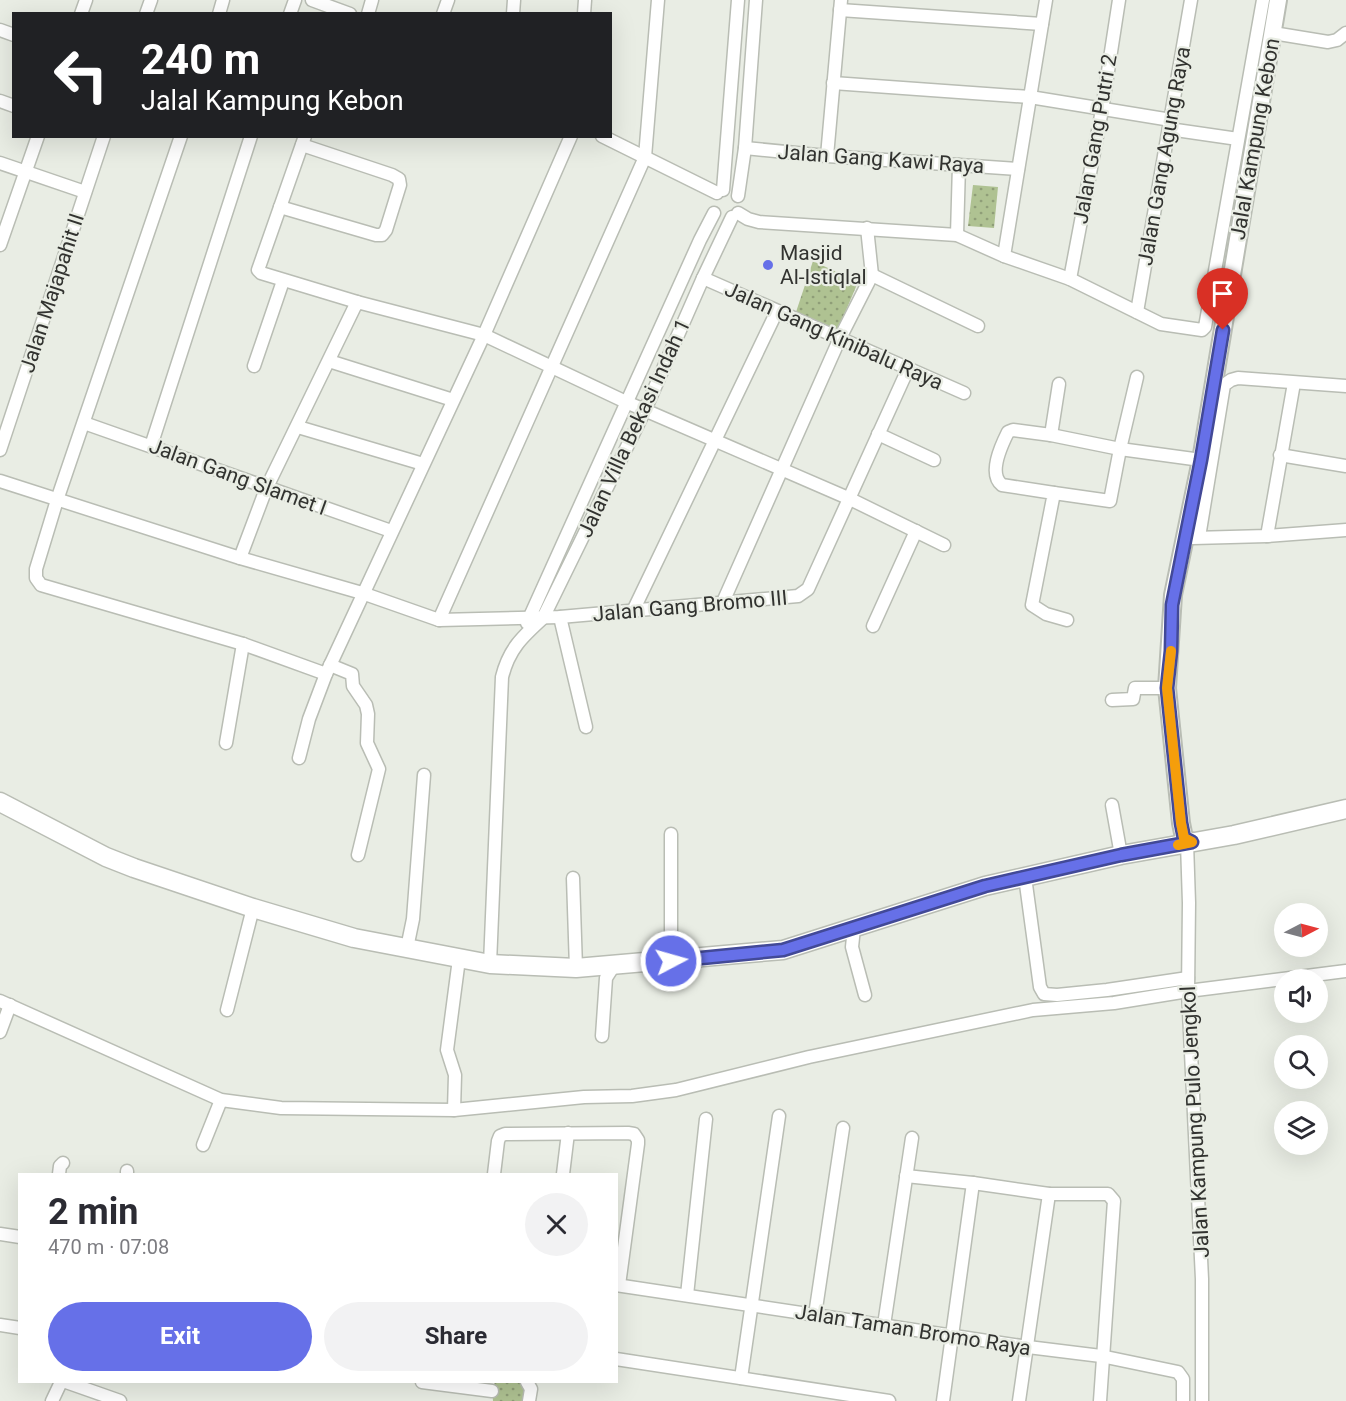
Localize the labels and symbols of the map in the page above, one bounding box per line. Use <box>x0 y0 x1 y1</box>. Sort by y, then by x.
street label: Jalal Kampung Kebon <box>1225 36 1285 242</box>
street label: Jalan Gang Agung Raya <box>1133 45 1195 267</box>
street label: Jalan Gang Putri 2 <box>1068 52 1122 226</box>
street label: Jalan Gang Kawi Raya <box>777 140 985 178</box>
street label: Jalan Majapahit II <box>15 210 89 376</box>
place label: Masjid Al-Istiqlal <box>780 241 867 289</box>
marker: Masjid Al-Istiqlal <box>761 258 775 272</box>
pin <box>1197 268 1248 330</box>
street label: Jalan Gang Kinibalu Raya <box>721 277 947 395</box>
street label: Jalan Villa Bekasi Indah 1 <box>573 315 695 541</box>
street label: Jalan Gang Slamet I <box>146 434 330 520</box>
street label: Jalan Gang Bromo III <box>592 586 788 626</box>
north arrow <box>1274 903 1328 957</box>
position arrow <box>639 929 703 993</box>
street label: Jalan Kampung Pulo Jengkol <box>1176 985 1214 1259</box>
street label: Jalan Taman Bromo Raya <box>793 1300 1033 1360</box>

